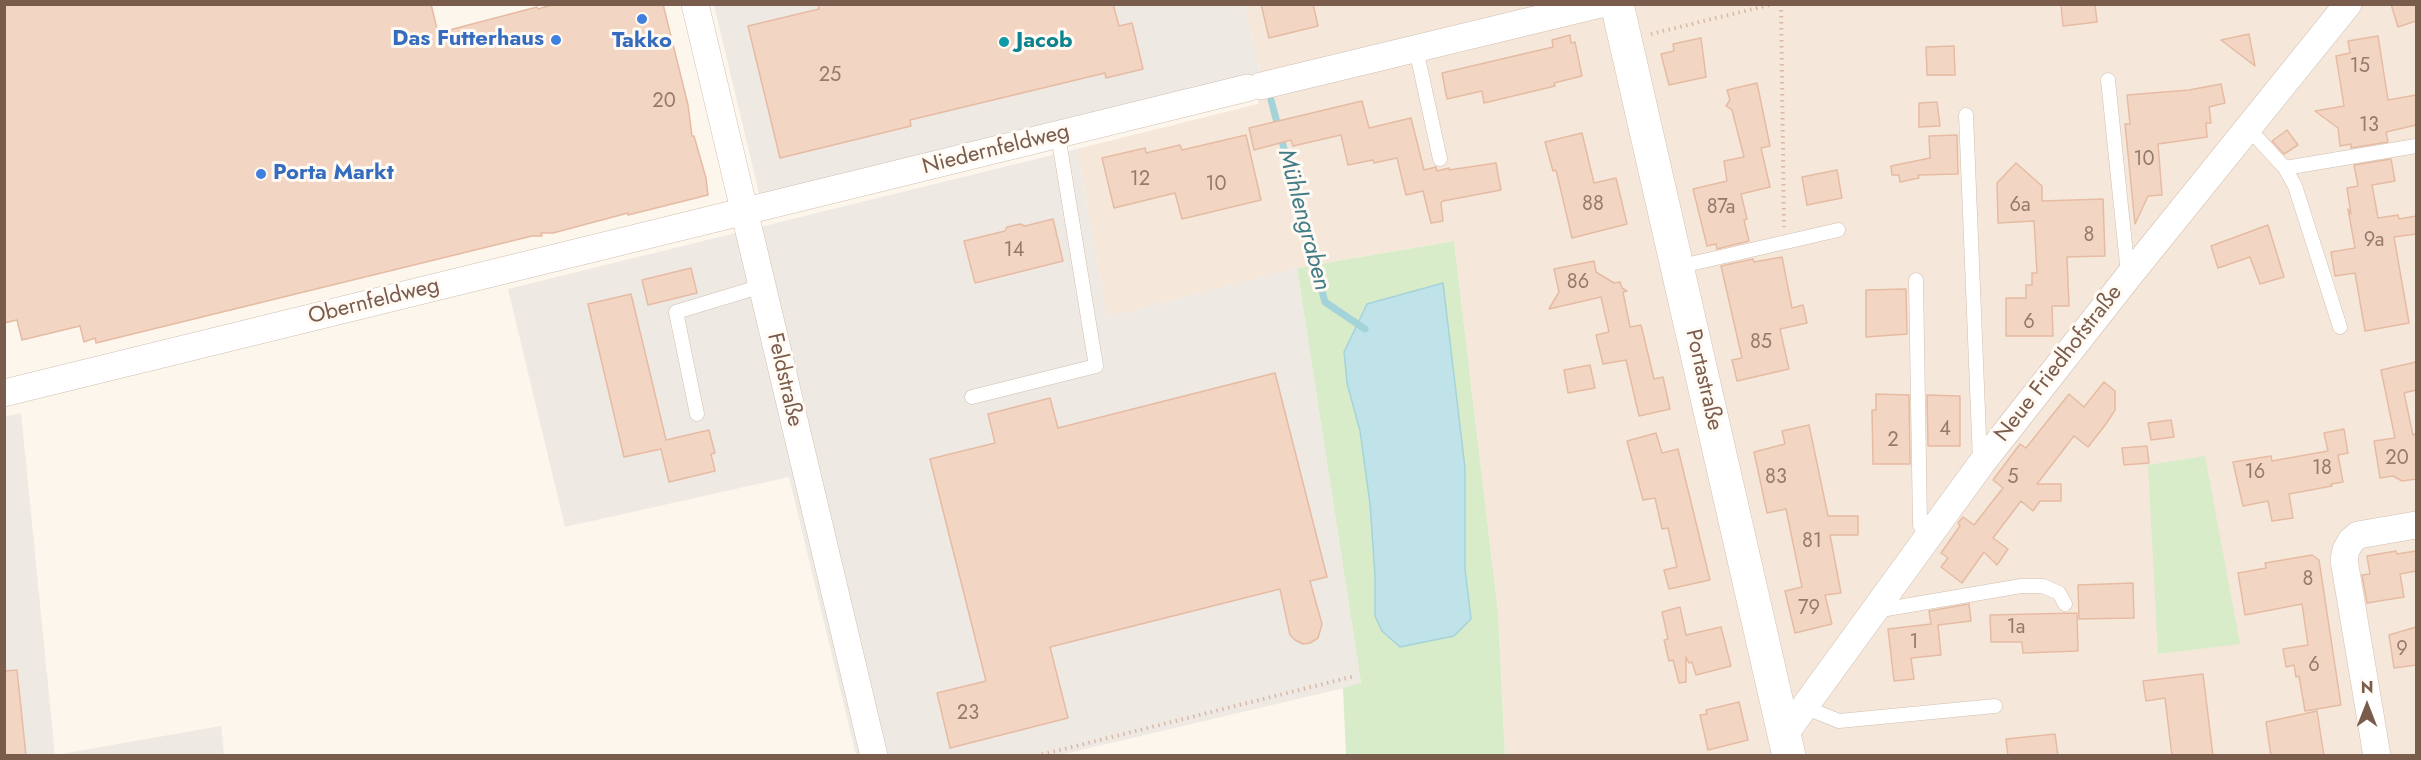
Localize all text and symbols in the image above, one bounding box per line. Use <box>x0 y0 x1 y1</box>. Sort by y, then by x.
marker: Takko <box>635 12 649 26</box>
place label: Das Futterhaus <box>392 27 544 53</box>
place label: Takko <box>612 29 672 55</box>
place label: Jacob <box>1016 29 1073 55</box>
marker: Das Futterhaus <box>549 33 563 47</box>
marker: Jacob <box>997 35 1011 49</box>
house number: 15 <box>2350 55 2370 79</box>
house number: 25 <box>819 64 841 88</box>
house number: 20 <box>652 90 676 114</box>
house number: 13 <box>2359 114 2379 138</box>
street label: Niedernfeldweg <box>920 119 1072 181</box>
water label: Mühlengraben <box>1270 146 1336 294</box>
house number: 10 <box>2134 148 2154 172</box>
place label: Porta Markt <box>273 161 394 187</box>
marker: Porta Markt <box>254 167 268 181</box>
house number: 12 <box>1130 168 1150 192</box>
house number: 10 <box>1206 173 1226 197</box>
house number: 88 <box>1582 193 1604 217</box>
house number: 6a <box>2009 194 2031 218</box>
house number: 87a <box>1707 196 1735 220</box>
house number: 8 <box>2084 224 2094 248</box>
house number: 9a <box>2364 229 2384 253</box>
house number: 14 <box>1004 239 1024 263</box>
house number: 86 <box>1567 271 1589 295</box>
street label: Obernfeldweg <box>306 273 442 331</box>
street label: Neue Friedhofstraße <box>1990 280 2128 448</box>
house number: 6 <box>2023 311 2035 335</box>
street label: Portastraße <box>1679 327 1727 433</box>
street label: Feldstraße <box>760 331 808 429</box>
house number: 85 <box>1750 331 1772 355</box>
house number: 4 <box>1939 418 1951 442</box>
house number: 2 <box>1887 429 1899 453</box>
house number: 20 <box>2385 447 2409 471</box>
house number: 18 <box>2312 457 2332 481</box>
house number: 16 <box>2245 461 2265 485</box>
house number: 83 <box>1765 466 1787 490</box>
house number: 5 <box>2007 466 2019 490</box>
house number: 81 <box>1802 530 1822 554</box>
house number: 8 <box>2303 568 2313 592</box>
house number: 79 <box>1798 597 1820 621</box>
house number: 1a <box>2007 616 2025 640</box>
house number: 1 <box>1910 631 1918 655</box>
house number: 9 <box>2396 638 2408 662</box>
house number: 6 <box>2308 654 2320 678</box>
north arrow <box>2337 676 2397 736</box>
text: N <box>2361 676 2373 699</box>
house number: 23 <box>957 702 979 726</box>

